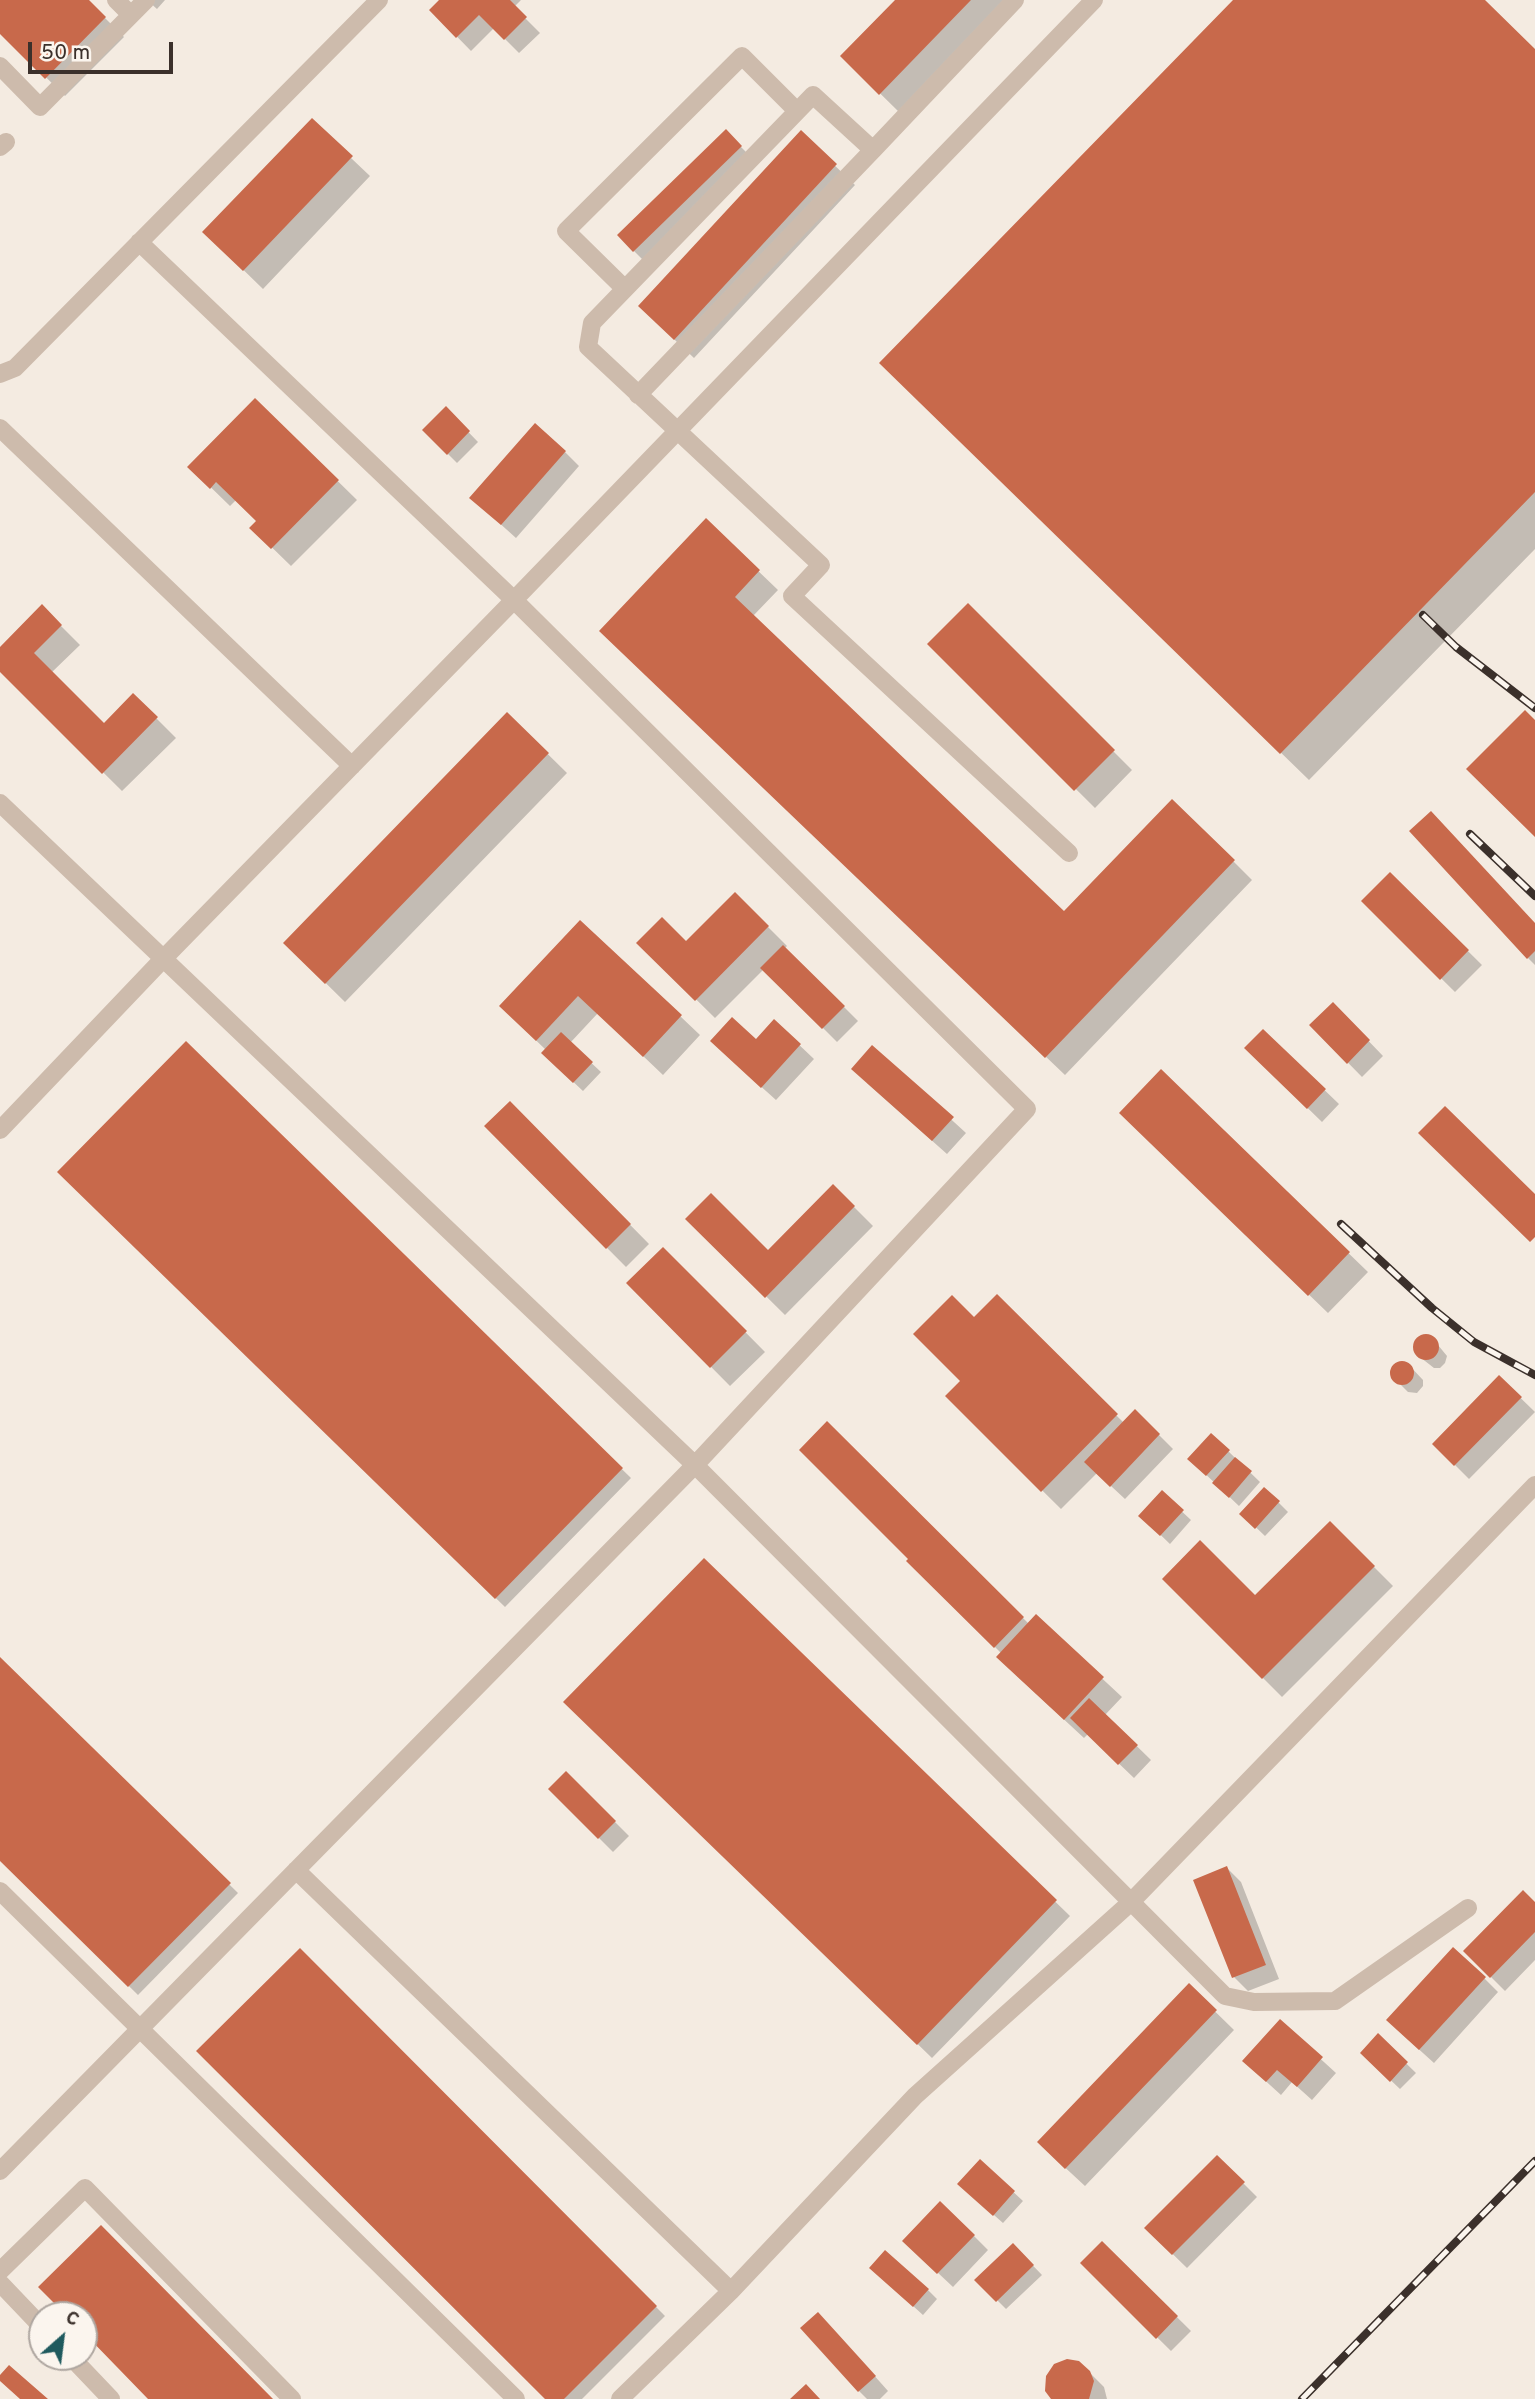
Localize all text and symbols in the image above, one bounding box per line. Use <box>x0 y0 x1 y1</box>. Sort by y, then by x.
scale bar <box>32 28 177 72</box>
text: 50 m <box>41 40 90 67</box>
north arrow <box>28 2301 98 2371</box>
text: С <box>61 2306 83 2333</box>

